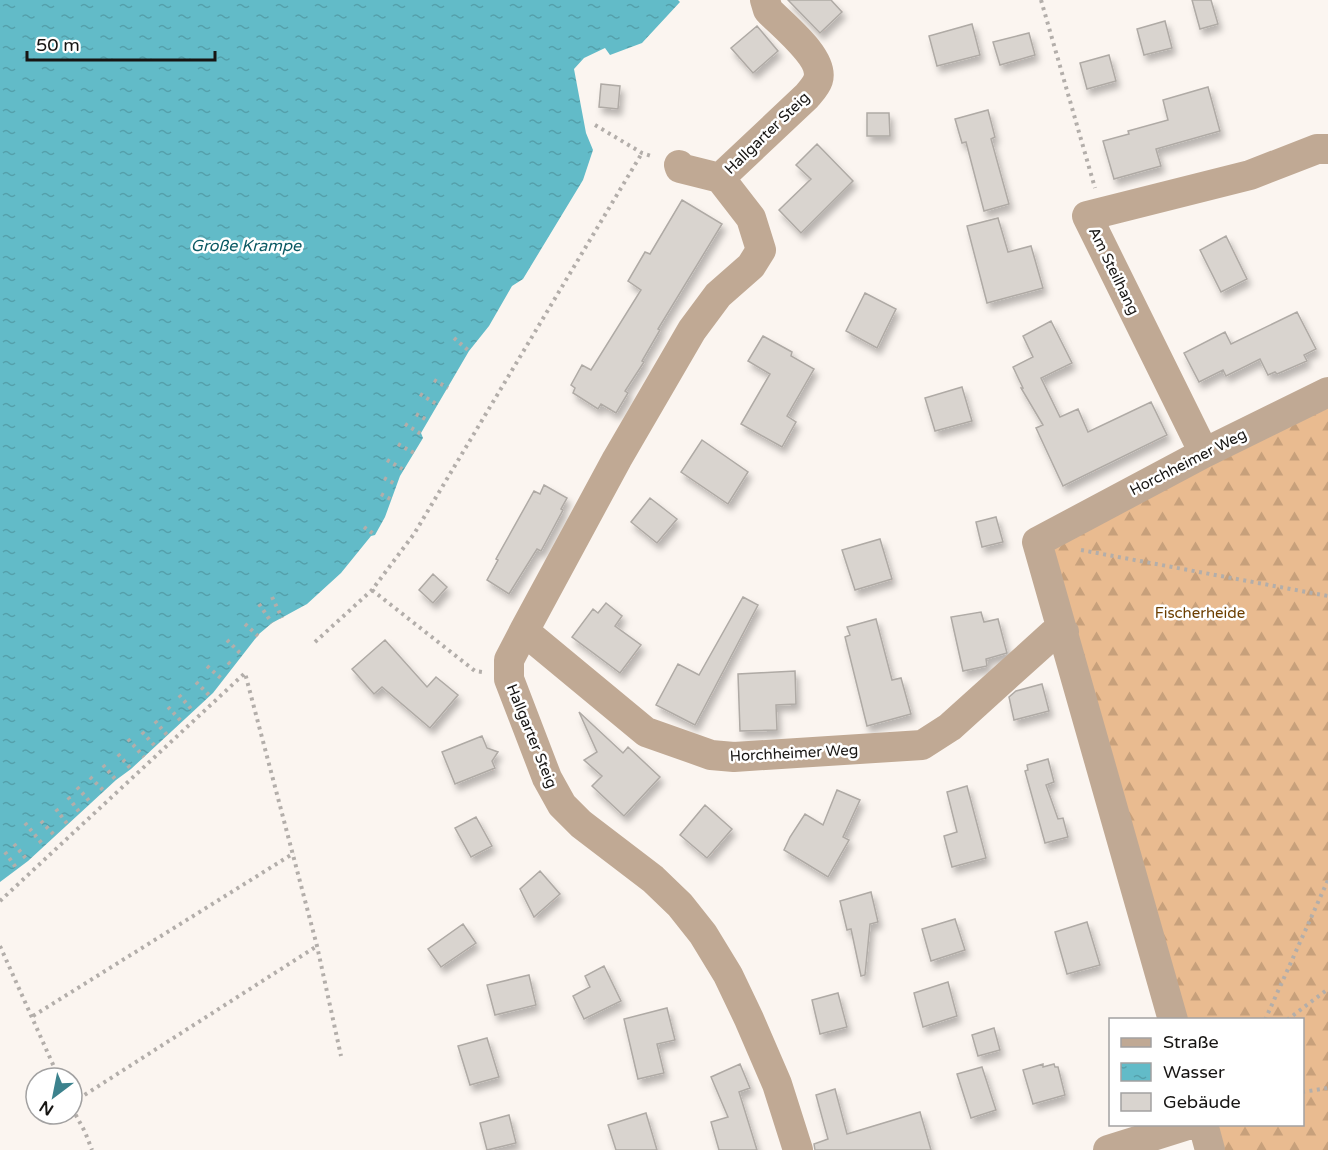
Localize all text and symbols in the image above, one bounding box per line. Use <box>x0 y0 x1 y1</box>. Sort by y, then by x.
scale bar <box>27 24 214 62</box>
text: 50 m <box>36 34 80 56</box>
street label: Hallgarter Steig <box>721 88 813 178</box>
street label: Am Steilhang <box>1085 224 1143 318</box>
water label: Große Krampe <box>191 236 302 256</box>
street label: Horchheimer Weg <box>1127 425 1249 499</box>
park label: Fischerheide <box>1155 604 1245 622</box>
street label: Hallgarter Steig <box>503 681 561 791</box>
street label: Horchheimer Weg <box>729 741 859 765</box>
legend <box>1109 1018 1304 1126</box>
text: Straße <box>1163 1031 1219 1053</box>
text: Wasser <box>1163 1061 1225 1083</box>
north arrow <box>24 1066 84 1126</box>
text: Gebäude <box>1163 1091 1241 1113</box>
text: N <box>36 1096 57 1120</box>

